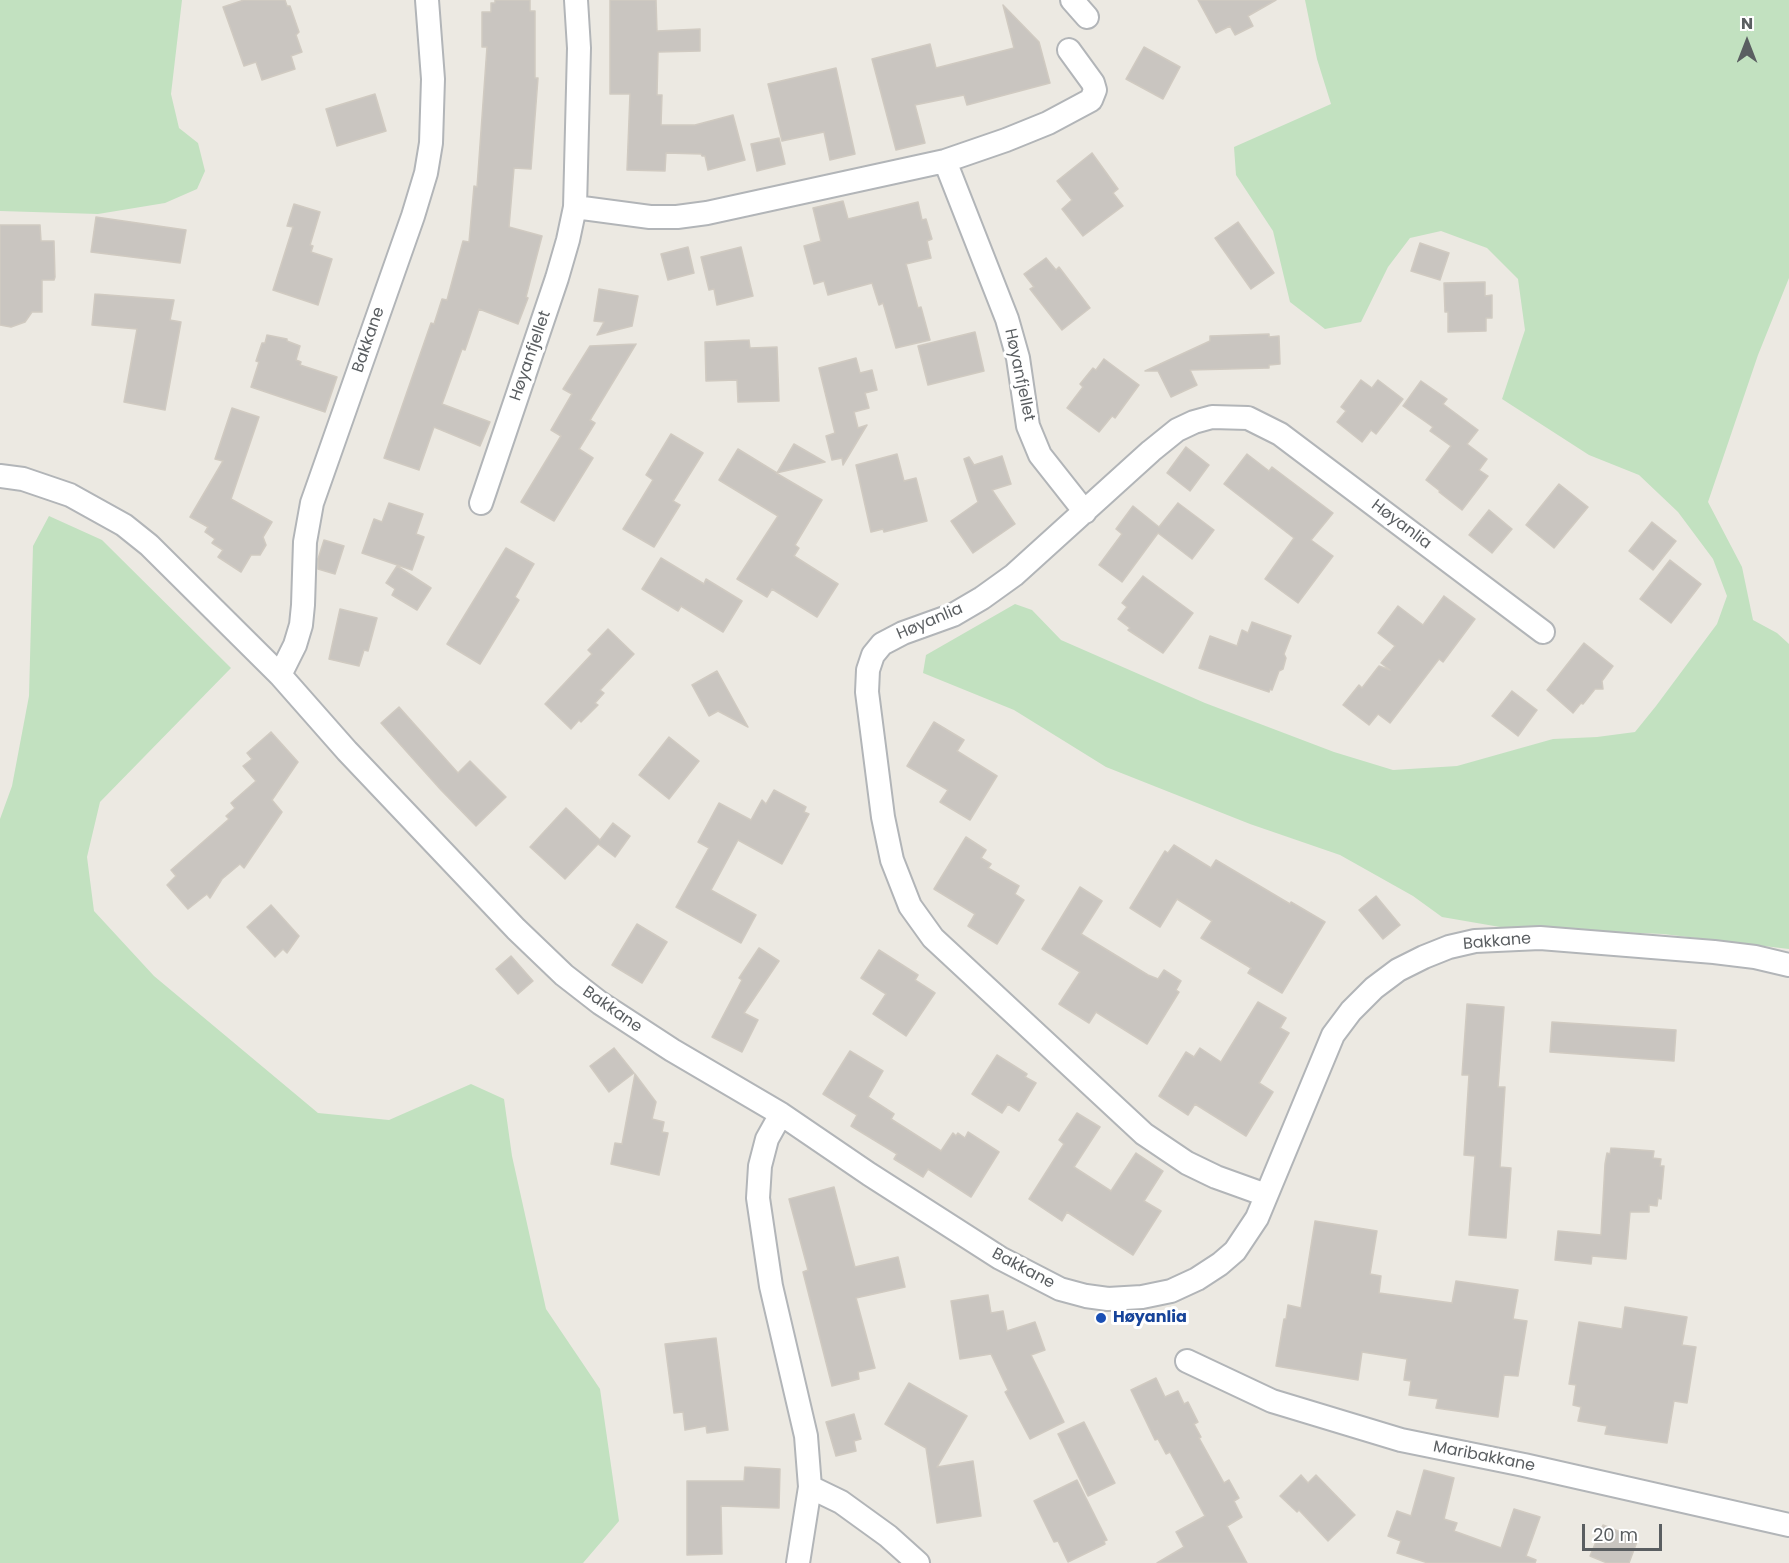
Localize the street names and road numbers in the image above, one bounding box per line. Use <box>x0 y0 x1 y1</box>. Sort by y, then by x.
street label: Bakkane <box>349 305 389 375</box>
street label: Høyanfjellet <box>507 308 555 404</box>
street label: Høyanfjellet <box>1000 327 1038 423</box>
street label: Høyanlia <box>1367 496 1435 554</box>
street label: Høyanlia <box>894 599 966 645</box>
street label: Bakkane <box>1462 929 1532 955</box>
street label: Bakkane <box>579 983 645 1037</box>
street label: Bakkane <box>988 1245 1058 1293</box>
street label: Maribakkane <box>1431 1438 1537 1476</box>

